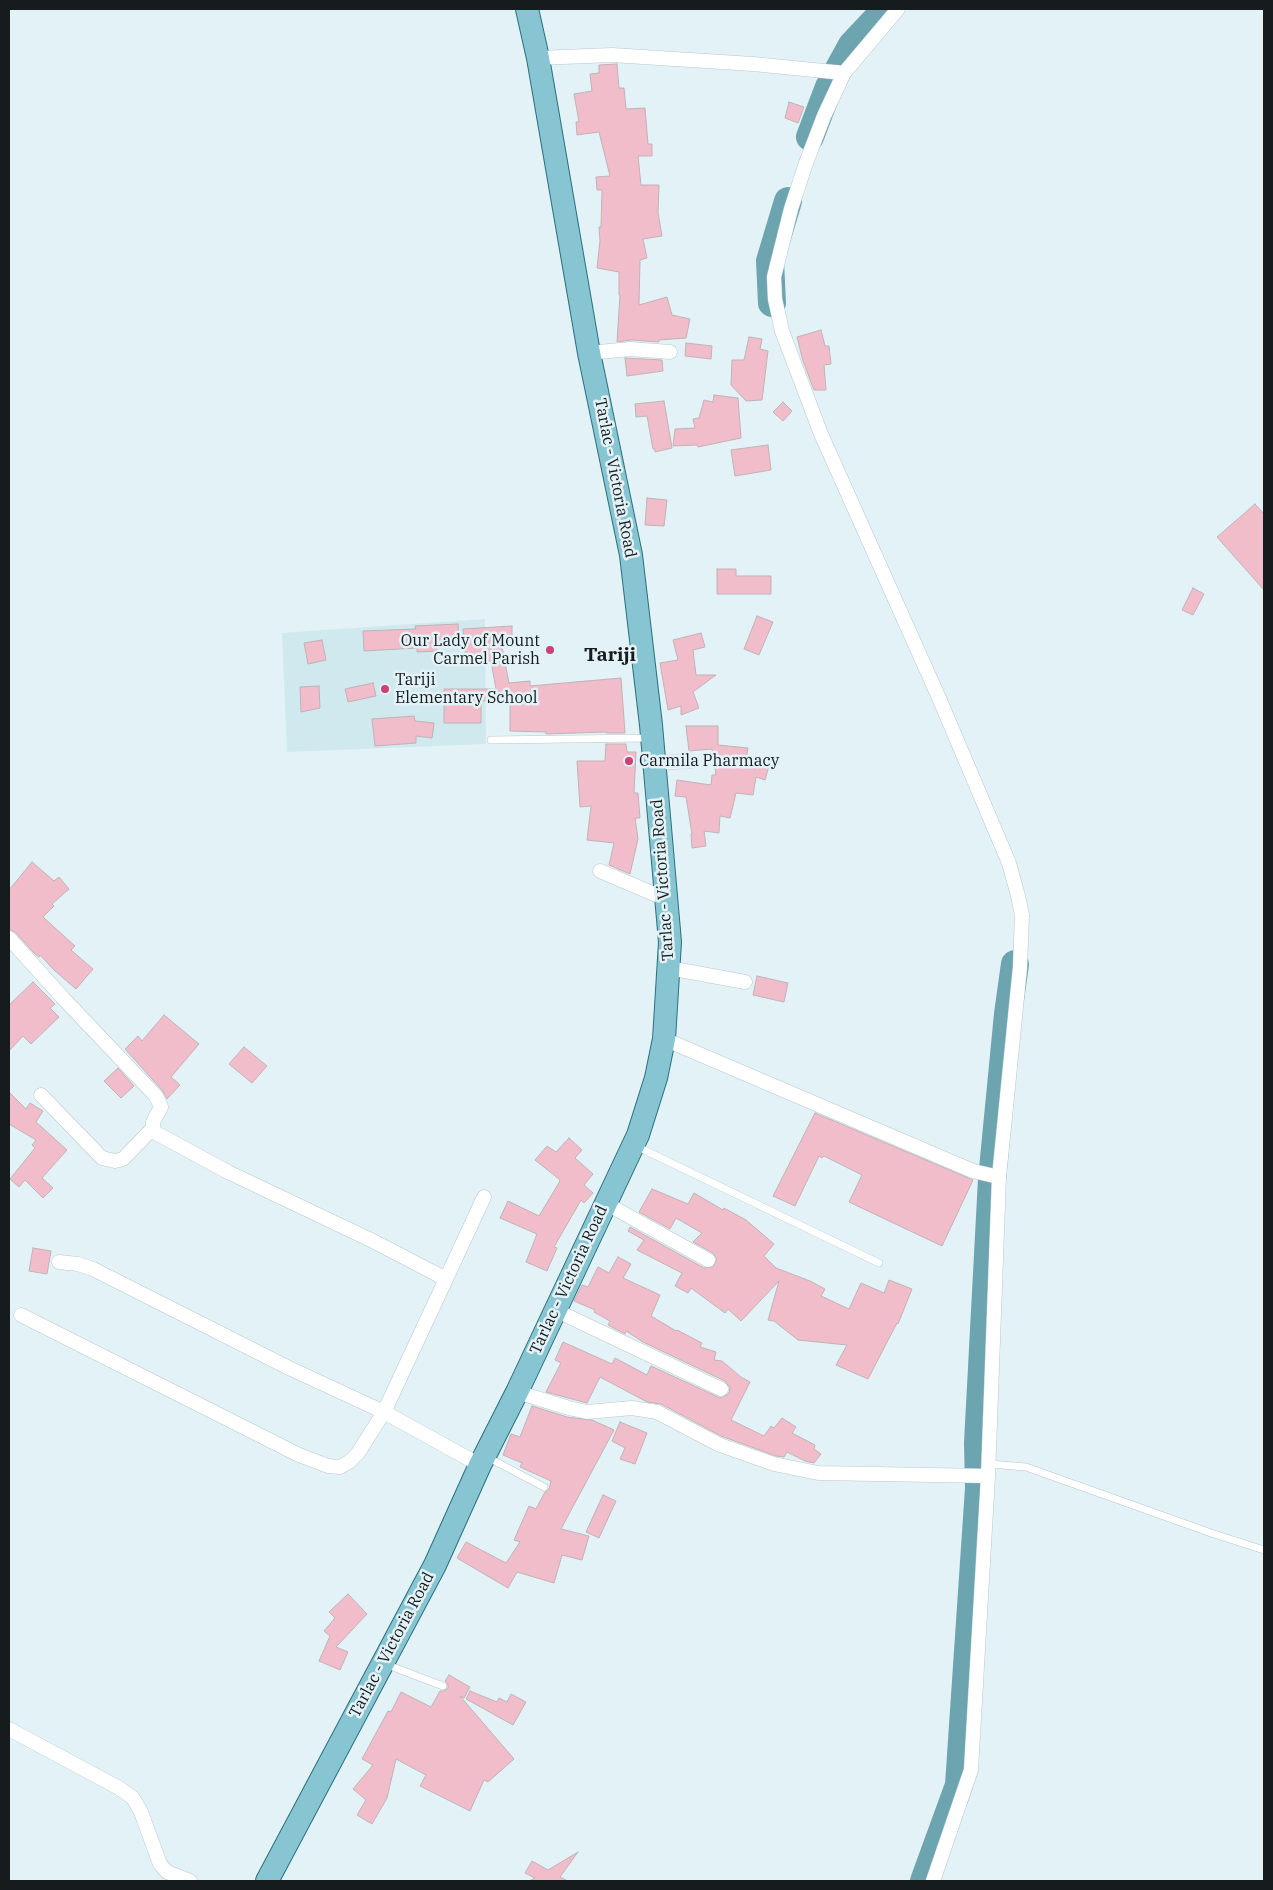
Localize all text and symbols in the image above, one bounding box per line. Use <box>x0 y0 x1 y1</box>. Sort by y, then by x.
street label: Tarlac - Victoria Road <box>590 397 640 559</box>
place label: Our Lady of Mount Carmel Parish <box>401 631 540 669</box>
marker: Our Lady of Mount Carmel Parish <box>544 644 556 656</box>
district label: Tariji <box>584 645 636 667</box>
place label: Tariji Elementary School <box>395 670 538 708</box>
marker: Tariji Elementary School <box>379 683 391 695</box>
place label: Carmila Pharmacy <box>639 751 779 771</box>
marker: Carmila Pharmacy <box>623 755 635 767</box>
street label: Tarlac - Victoria Road <box>648 798 678 962</box>
street label: Tarlac - Victoria Road <box>526 1202 612 1358</box>
street label: Tarlac - Victoria Road <box>345 1569 439 1721</box>

